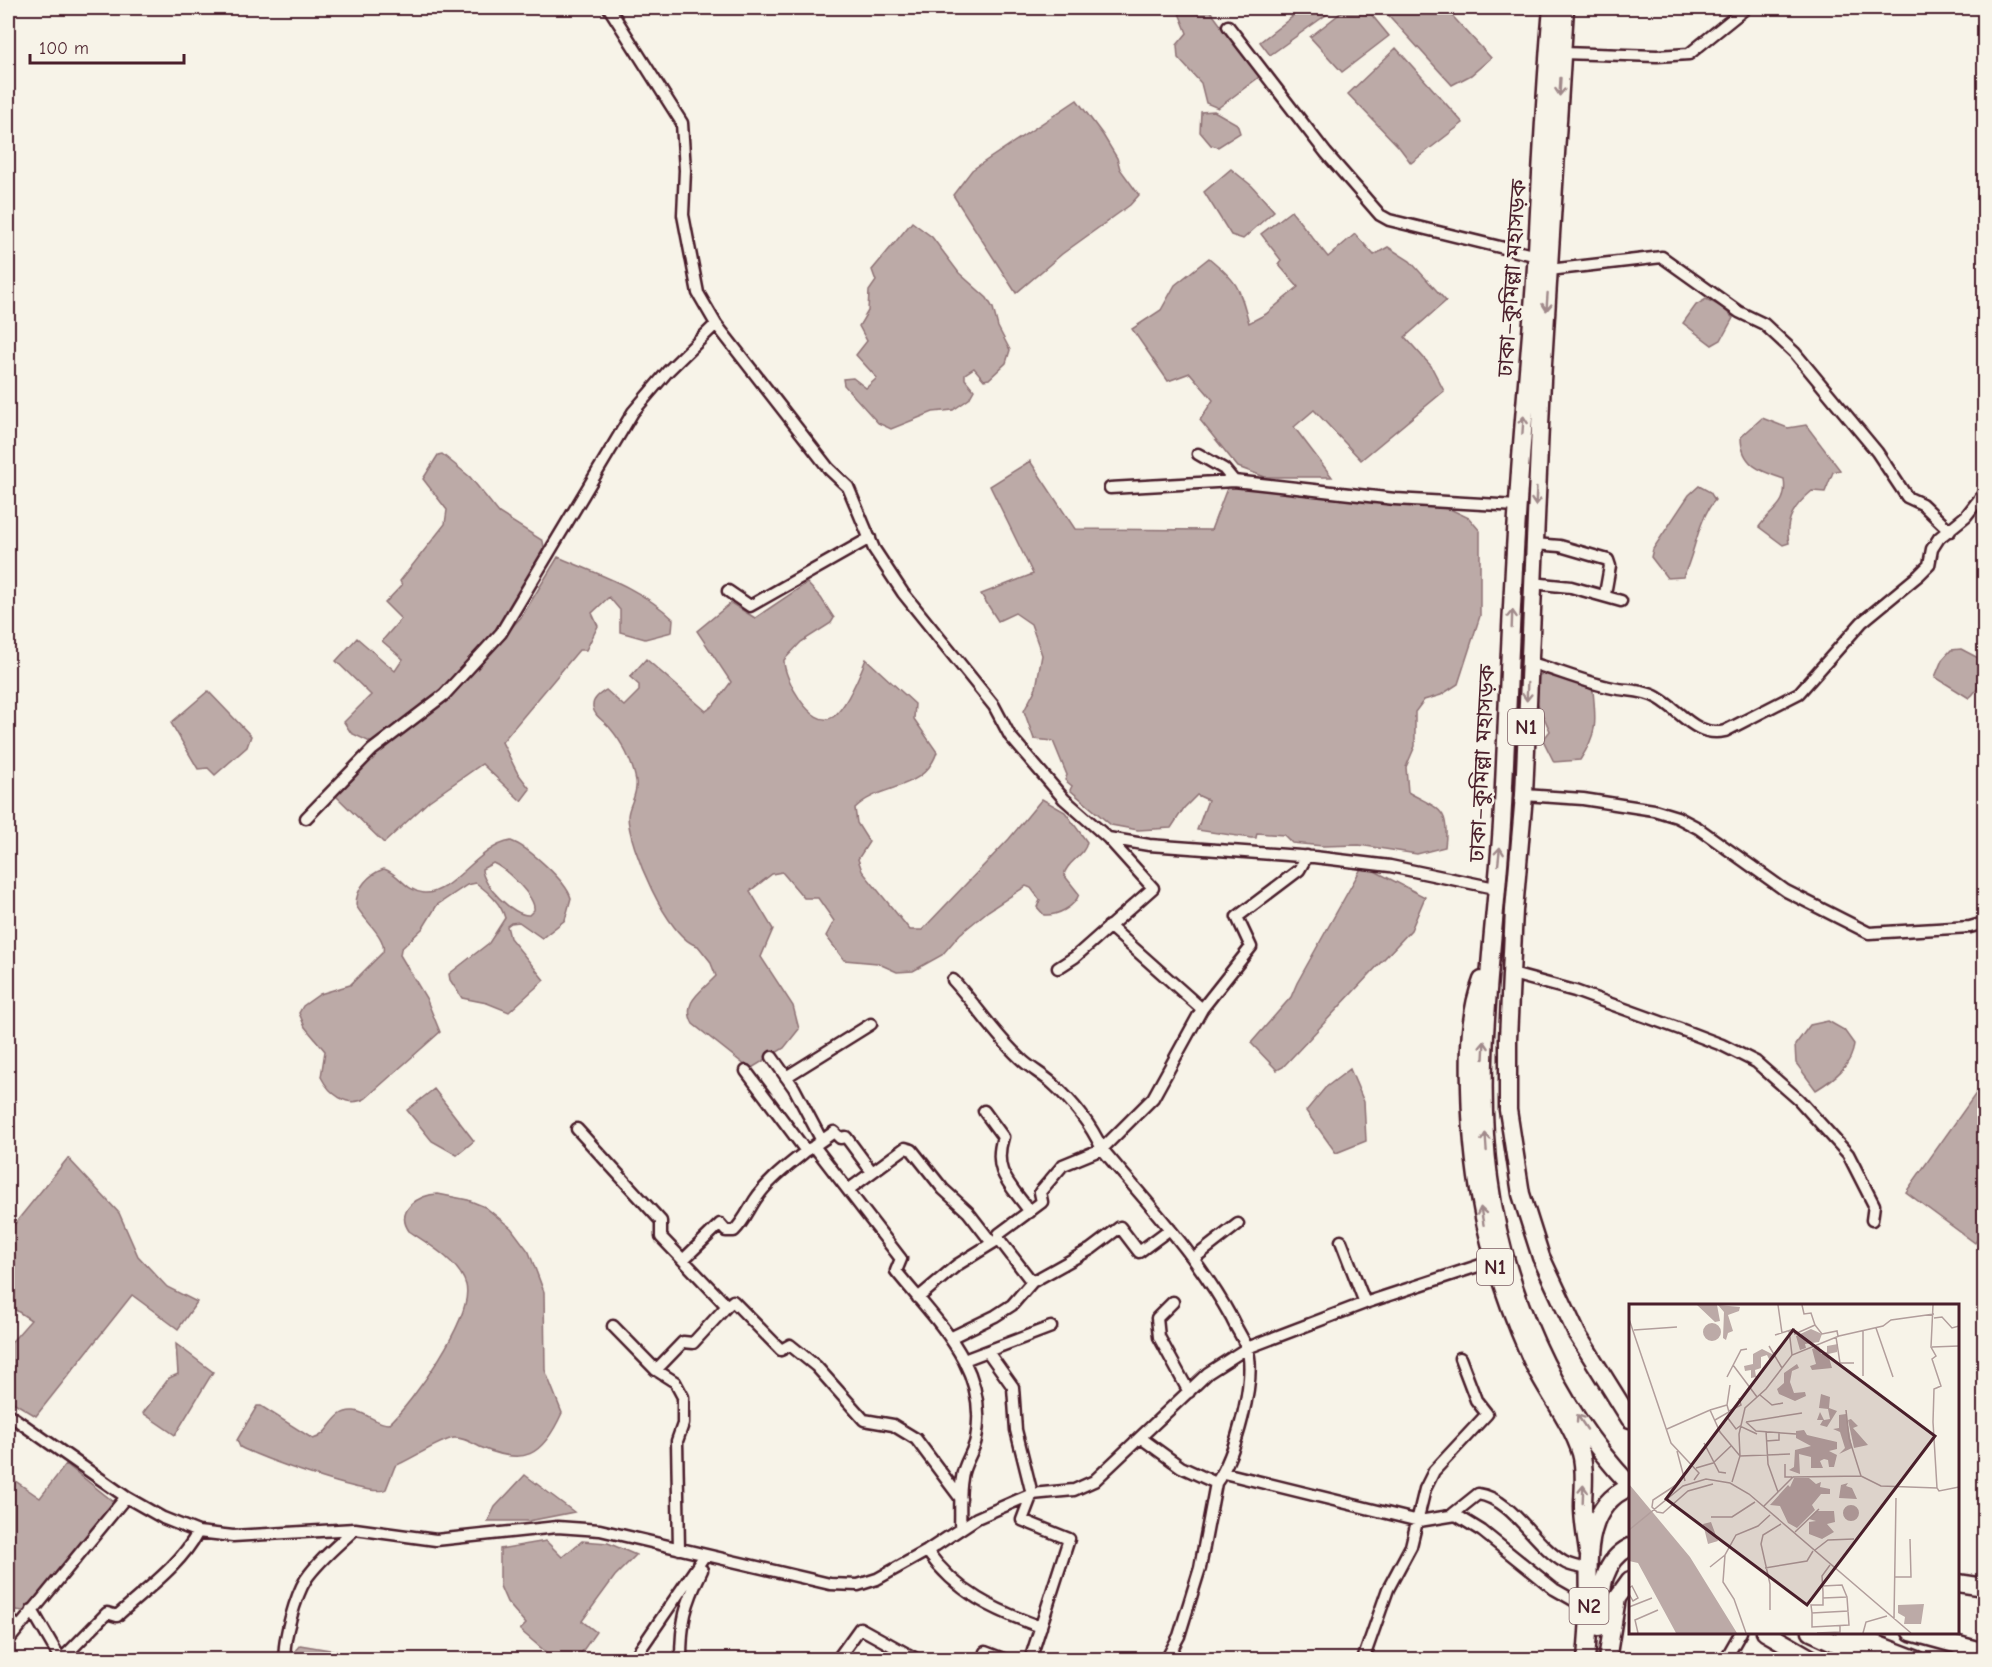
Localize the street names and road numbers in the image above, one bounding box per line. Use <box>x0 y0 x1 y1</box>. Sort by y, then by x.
street label: ঢাকা–কুমিল্লা মহাসড়ক <box>1492 178 1532 379</box>
street label: ঢাকা–কুমিল্লা মহাসড়ক <box>1464 663 1500 864</box>
road number: N1 <box>1508 709 1544 745</box>
road number: N1 <box>1477 1249 1513 1285</box>
road number: N2 <box>1570 1588 1608 1624</box>

